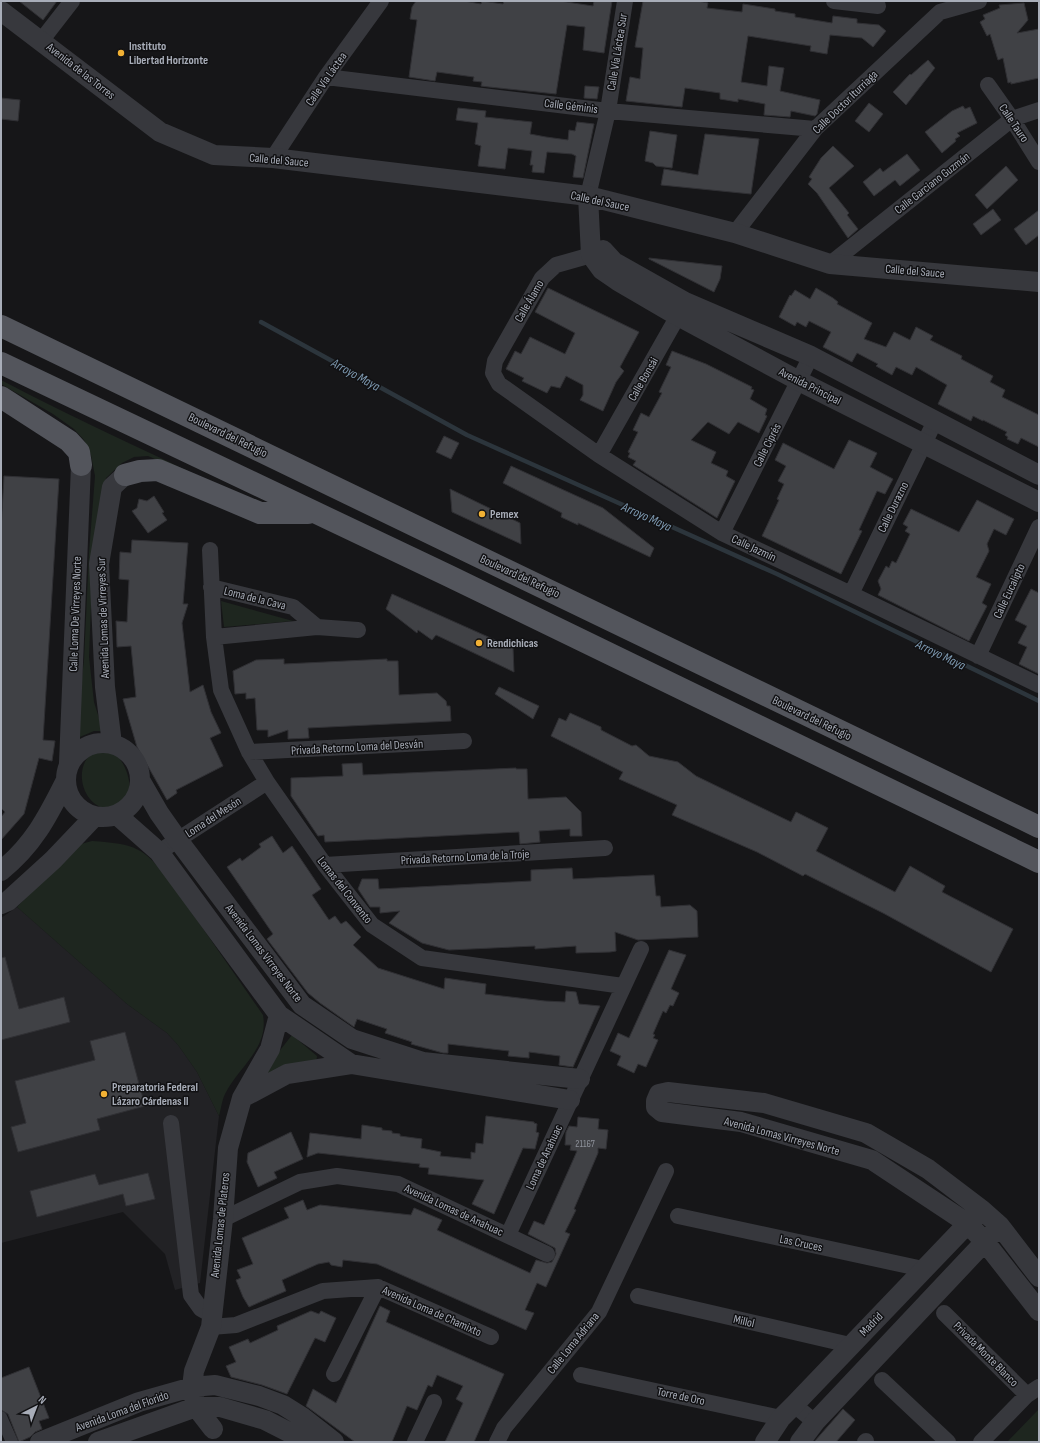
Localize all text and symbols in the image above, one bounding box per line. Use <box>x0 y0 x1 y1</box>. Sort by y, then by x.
street label: Calle Vía Láctea Sur <box>604 12 631 92</box>
street label: Avenida de las Torres <box>43 39 118 103</box>
place label: Instituto Libertad Horizonte <box>129 39 208 68</box>
marker: Instituto Libertad Horizonte <box>116 48 126 58</box>
street label: Calle Vía Láctea <box>302 49 351 109</box>
street label: Calle Doctor Iturriaga <box>810 67 881 137</box>
street label: Calle Géminis <box>543 96 599 117</box>
street label: Calle Tauro <box>995 101 1032 145</box>
street label: Calle Garciano Guzmán <box>892 149 973 218</box>
street label: Calle del Sauce <box>249 150 310 171</box>
street label: Calle del Sauce <box>569 188 631 215</box>
street label: Calle del Sauce <box>885 261 946 282</box>
street label: Calle Álamo <box>511 277 548 325</box>
water label: Arroyo Maya <box>328 355 383 395</box>
street label: Calle Bonsái <box>625 355 662 404</box>
street label: Avenida Principal <box>775 364 843 409</box>
street label: Boulevard del Refugio <box>186 410 270 461</box>
street label: Calle Ciprés <box>750 421 785 470</box>
street label: Calle Durazno <box>875 479 912 535</box>
water label: Arroyo Maya <box>618 498 675 535</box>
place label: Pemex <box>490 507 519 522</box>
marker: Pemex <box>477 509 487 519</box>
street label: Calle Jazmín <box>729 532 779 565</box>
street label: Boulevard del Refugio <box>478 551 562 601</box>
street label: Calle Loma De Virreyes Norte <box>66 556 85 672</box>
street label: Avenida Lomas de Virreyes Sur <box>94 557 113 680</box>
street label: Calle Eucalipto <box>990 561 1029 621</box>
street label: Loma de la Cava <box>222 584 288 614</box>
place label: Rendichicas <box>487 636 539 651</box>
water label: Arroyo Maya <box>912 636 969 674</box>
marker: Rendichicas <box>474 638 484 648</box>
street label: Boulevard del Refugio <box>770 693 854 744</box>
street label: Privada Retorno Loma del Desván <box>291 737 423 758</box>
street label: Loma del Mesón <box>182 794 244 841</box>
street label: Privada Retorno Loma de la Troje <box>400 847 530 868</box>
street label: Lomas del Convento <box>314 854 375 927</box>
street label: Avenida Lomas Virreyes Norte <box>221 901 305 1005</box>
place label: Preparatoria Federal Lázaro Cárdenas ll <box>112 1080 198 1109</box>
marker: Preparatoria Federal Lázaro Cárdenas ll <box>99 1089 109 1099</box>
street label: Avenida Lomas Virreyes Norte <box>722 1114 841 1159</box>
street label: Loma de Anahuac <box>523 1122 566 1192</box>
house number: 21167 <box>575 1138 595 1150</box>
street label: Avenida Lomas de Plateros <box>207 1172 233 1279</box>
street label: Avenida Lomas de Anahuac <box>401 1181 506 1240</box>
street label: Las Cruces <box>778 1232 824 1255</box>
street label: Avenida Loma de Chamixto <box>379 1282 484 1340</box>
street label: Calle Loma Adriana <box>544 1309 603 1377</box>
street label: Madrid <box>856 1309 886 1339</box>
street label: Millol <box>732 1312 756 1331</box>
street label: Privada Monte Blanco <box>950 1319 1021 1390</box>
street label: Torre de Oro <box>656 1384 706 1409</box>
north arrow <box>16 1387 56 1427</box>
street label: Avenida Loma del Florido <box>73 1388 171 1436</box>
text: N <box>36 1393 49 1407</box>

